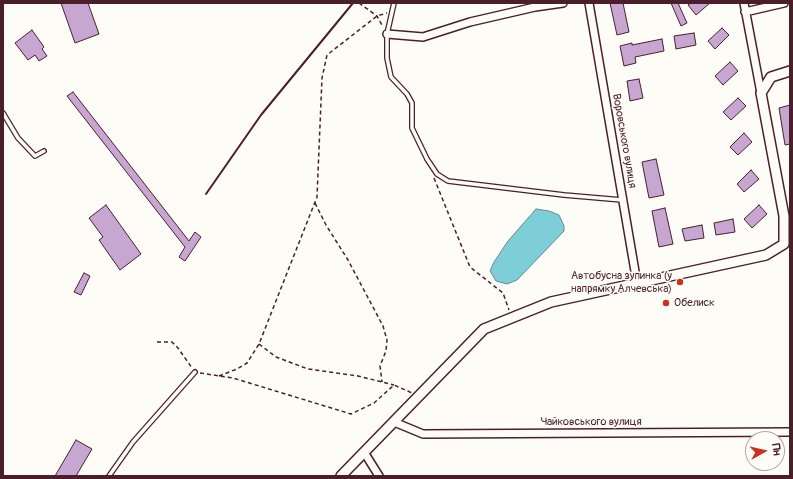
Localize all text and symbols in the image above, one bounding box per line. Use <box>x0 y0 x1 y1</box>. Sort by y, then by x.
street label: Воровського вулиця <box>609 93 639 189</box>
place label: Автобусна зупинка (у напрямку Алчевська) <box>571 269 672 295</box>
marker: Автобусна зупинка (у напрямку Алчевська) <box>675 277 685 287</box>
place label: Обелиск <box>674 296 715 310</box>
marker: Обелиск <box>661 298 671 308</box>
street label: Чайковського вулиця <box>540 415 642 429</box>
north arrow <box>745 431 785 471</box>
text: Пн <box>769 443 784 456</box>

